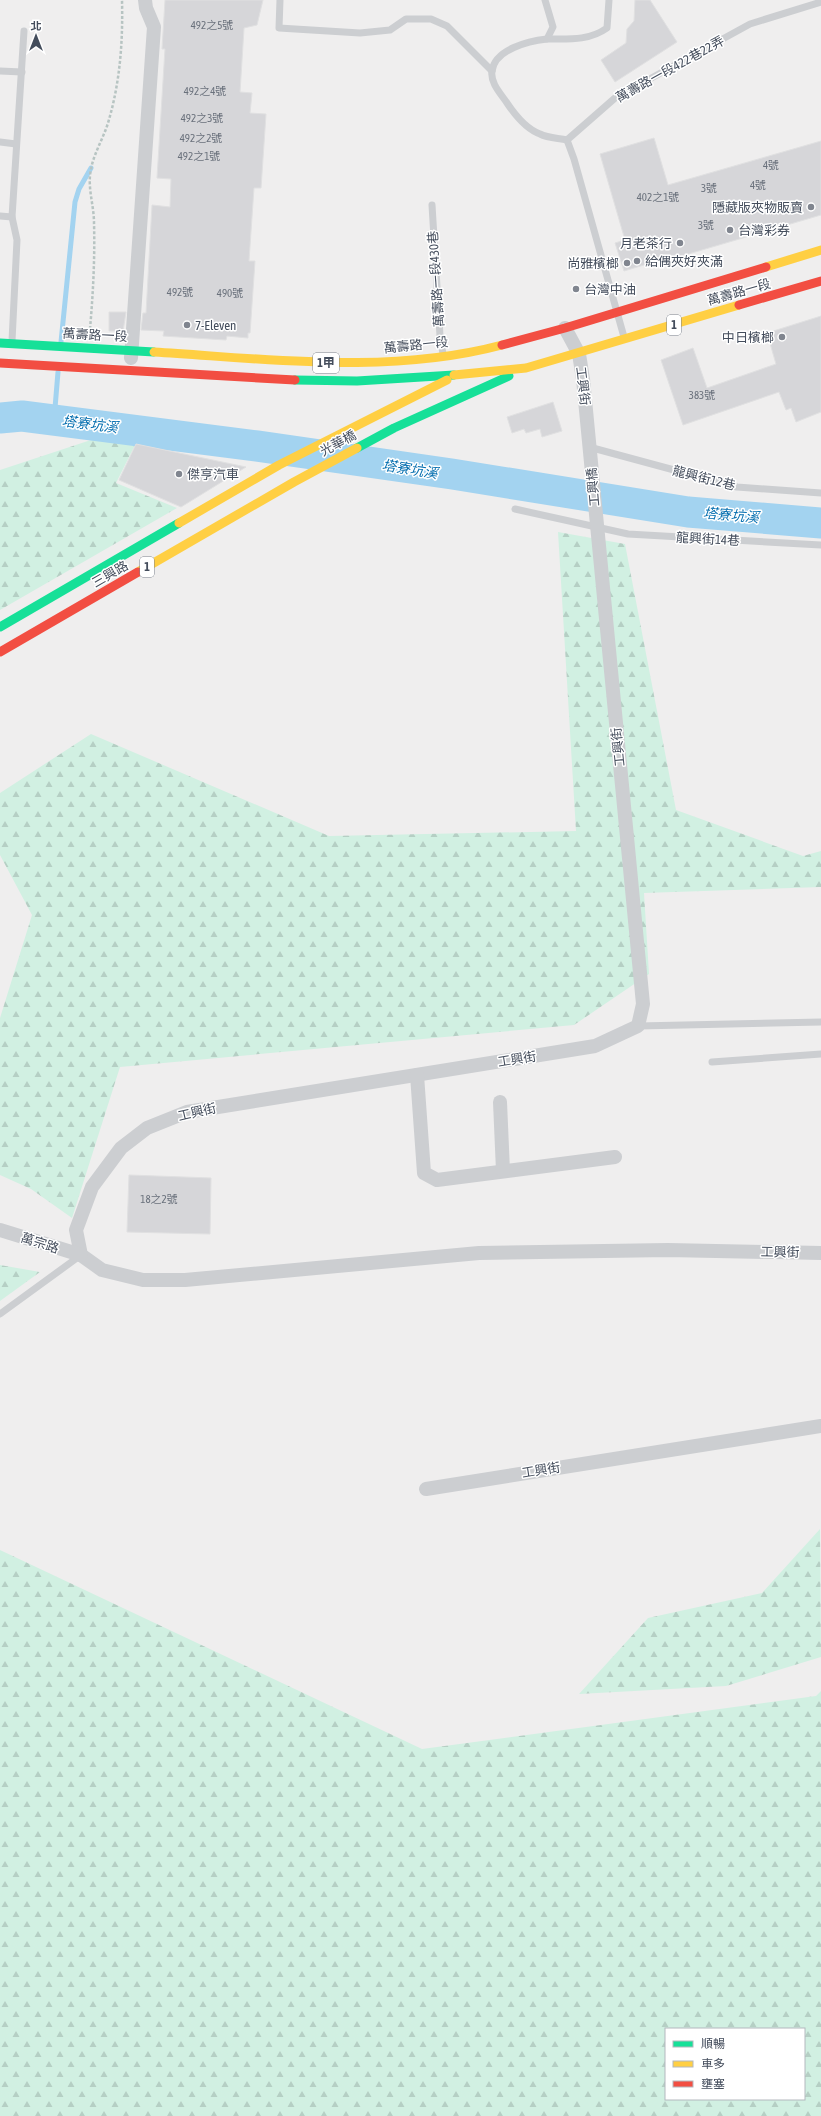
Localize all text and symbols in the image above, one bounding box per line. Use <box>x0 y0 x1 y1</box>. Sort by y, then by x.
north arrow <box>16 16 56 56</box>
house number: 492之5號 <box>191 19 233 31</box>
text: 北 <box>31 20 42 32</box>
street label: 萬壽路一段422巷22弄 <box>613 33 727 105</box>
house number: 492之4號 <box>184 85 226 97</box>
house number: 492之3號 <box>181 112 223 124</box>
house number: 492之2號 <box>180 132 222 144</box>
house number: 492之1號 <box>178 150 220 162</box>
house number: 4號 <box>763 159 779 171</box>
house number: 4號 <box>750 179 766 191</box>
house number: 3號 <box>701 182 717 194</box>
house number: 402之1號 <box>637 191 679 203</box>
place label: 隱藏版夾物販賣 <box>712 200 803 215</box>
marker: 隱藏版夾物販賣 <box>806 202 816 212</box>
house number: 3號 <box>698 219 714 231</box>
place label: 台灣彩券 <box>738 223 790 238</box>
marker: 台灣彩券 <box>725 225 735 235</box>
street label: 萬壽路一段430巷 <box>425 230 447 328</box>
place label: 月老茶行 <box>620 236 672 251</box>
marker: 月老茶行 <box>675 238 685 248</box>
place label: 給偶夾好夾滿 <box>645 254 723 269</box>
place label: 尚雅檳榔 <box>567 256 619 271</box>
marker: 給偶夾好夾滿 <box>632 256 642 266</box>
marker: 尚雅檳榔 <box>622 258 632 268</box>
street label: 萬壽路一段 <box>706 276 772 308</box>
place label: 台灣中油 <box>584 282 636 297</box>
marker: 台灣中油 <box>571 284 581 294</box>
house number: 492號 <box>167 286 193 298</box>
house number: 490號 <box>217 287 243 299</box>
road number: 1 <box>667 315 681 335</box>
place label: 7-Eleven <box>195 318 236 333</box>
marker: 7-Eleven <box>182 320 192 330</box>
street label: 萬壽路一段 <box>62 326 128 344</box>
place label: 中日檳榔 <box>722 330 774 345</box>
marker: 中日檳榔 <box>777 332 787 342</box>
street label: 萬壽路一段 <box>383 334 449 356</box>
road number: 1甲 <box>313 353 339 373</box>
street label: 工興街 <box>573 366 593 406</box>
house number: 383號 <box>689 389 715 401</box>
water label: 塔寮坑溪 <box>61 413 121 436</box>
street label: 光華橋 <box>317 427 359 459</box>
water label: 塔寮坑溪 <box>381 457 441 482</box>
street label: 龍興街12巷 <box>671 463 737 493</box>
place label: 傑亨汽車 <box>187 467 239 482</box>
street label: 工興橋 <box>584 467 602 507</box>
marker: 傑亨汽車 <box>174 469 184 479</box>
water label: 塔寮坑溪 <box>702 505 762 526</box>
street label: 龍興街14巷 <box>676 530 740 548</box>
road number: 1 <box>140 557 154 577</box>
street label: 三興路 <box>89 558 131 590</box>
street label: 工興街 <box>609 727 627 767</box>
street label: 工興街 <box>497 1049 537 1069</box>
street label: 工興街 <box>176 1100 218 1124</box>
house number: 18之2號 <box>140 1193 178 1205</box>
street label: 萬宗路 <box>19 1230 61 1256</box>
street label: 工興街 <box>760 1244 800 1260</box>
street label: 工興街 <box>521 1460 561 1480</box>
legend <box>665 2028 805 2100</box>
text: 順暢 <box>701 2037 725 2051</box>
text: 車多 <box>701 2057 725 2071</box>
text: 壅塞 <box>701 2077 725 2091</box>

